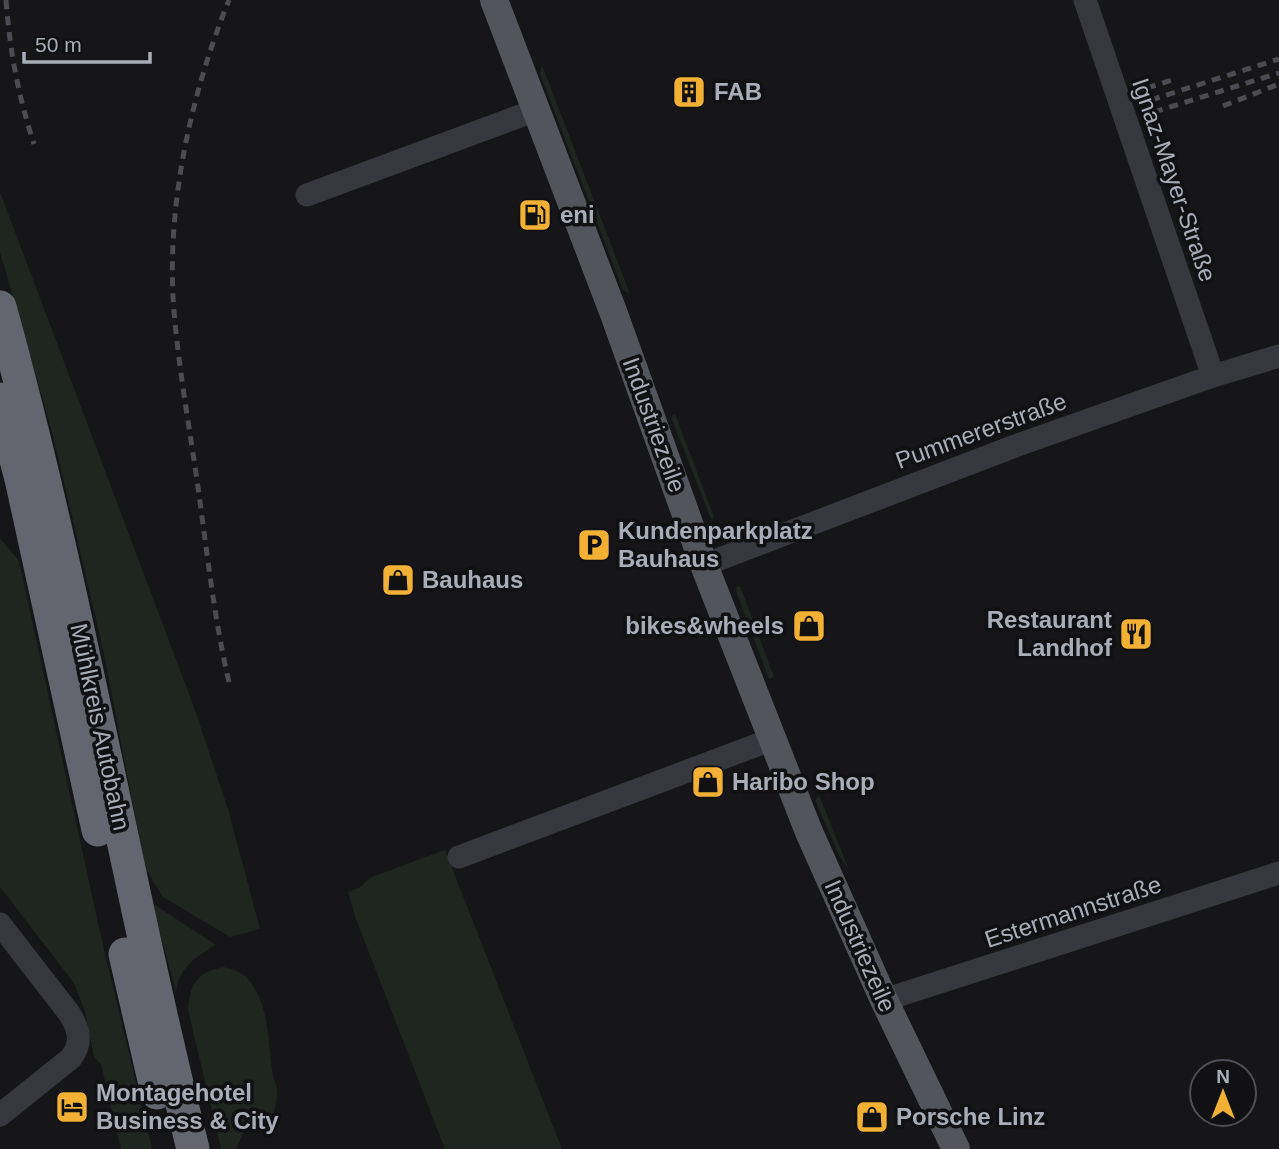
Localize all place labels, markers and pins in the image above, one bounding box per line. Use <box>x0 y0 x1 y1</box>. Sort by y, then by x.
building icon: FAB <box>670 73 708 111</box>
place label: FAB <box>714 78 762 105</box>
fuel station icon: eni <box>516 196 554 234</box>
place label: eni <box>560 201 595 228</box>
place label: Kundenparkplatz Bauhaus <box>618 517 813 572</box>
parking icon: Kundenparkplatz Bauhaus <box>575 526 613 564</box>
shop icon: Bauhaus <box>379 561 417 599</box>
place label: Bauhaus <box>422 566 523 593</box>
place label: Restaurant Landhof <box>987 606 1113 661</box>
shop icon: bikes&wheels <box>790 607 828 645</box>
place label: bikes&wheels <box>625 612 784 639</box>
restaurant icon: Restaurant Landhof <box>1117 615 1155 653</box>
shop icon: Haribo Shop <box>689 763 727 801</box>
place label: Haribo Shop <box>732 768 875 795</box>
place label: Montagehotel Business & City <box>96 1079 279 1134</box>
hotel icon: Montagehotel Business & City <box>53 1088 91 1126</box>
shop icon: Porsche Linz <box>853 1098 891 1136</box>
place label: Porsche Linz <box>896 1103 1045 1130</box>

